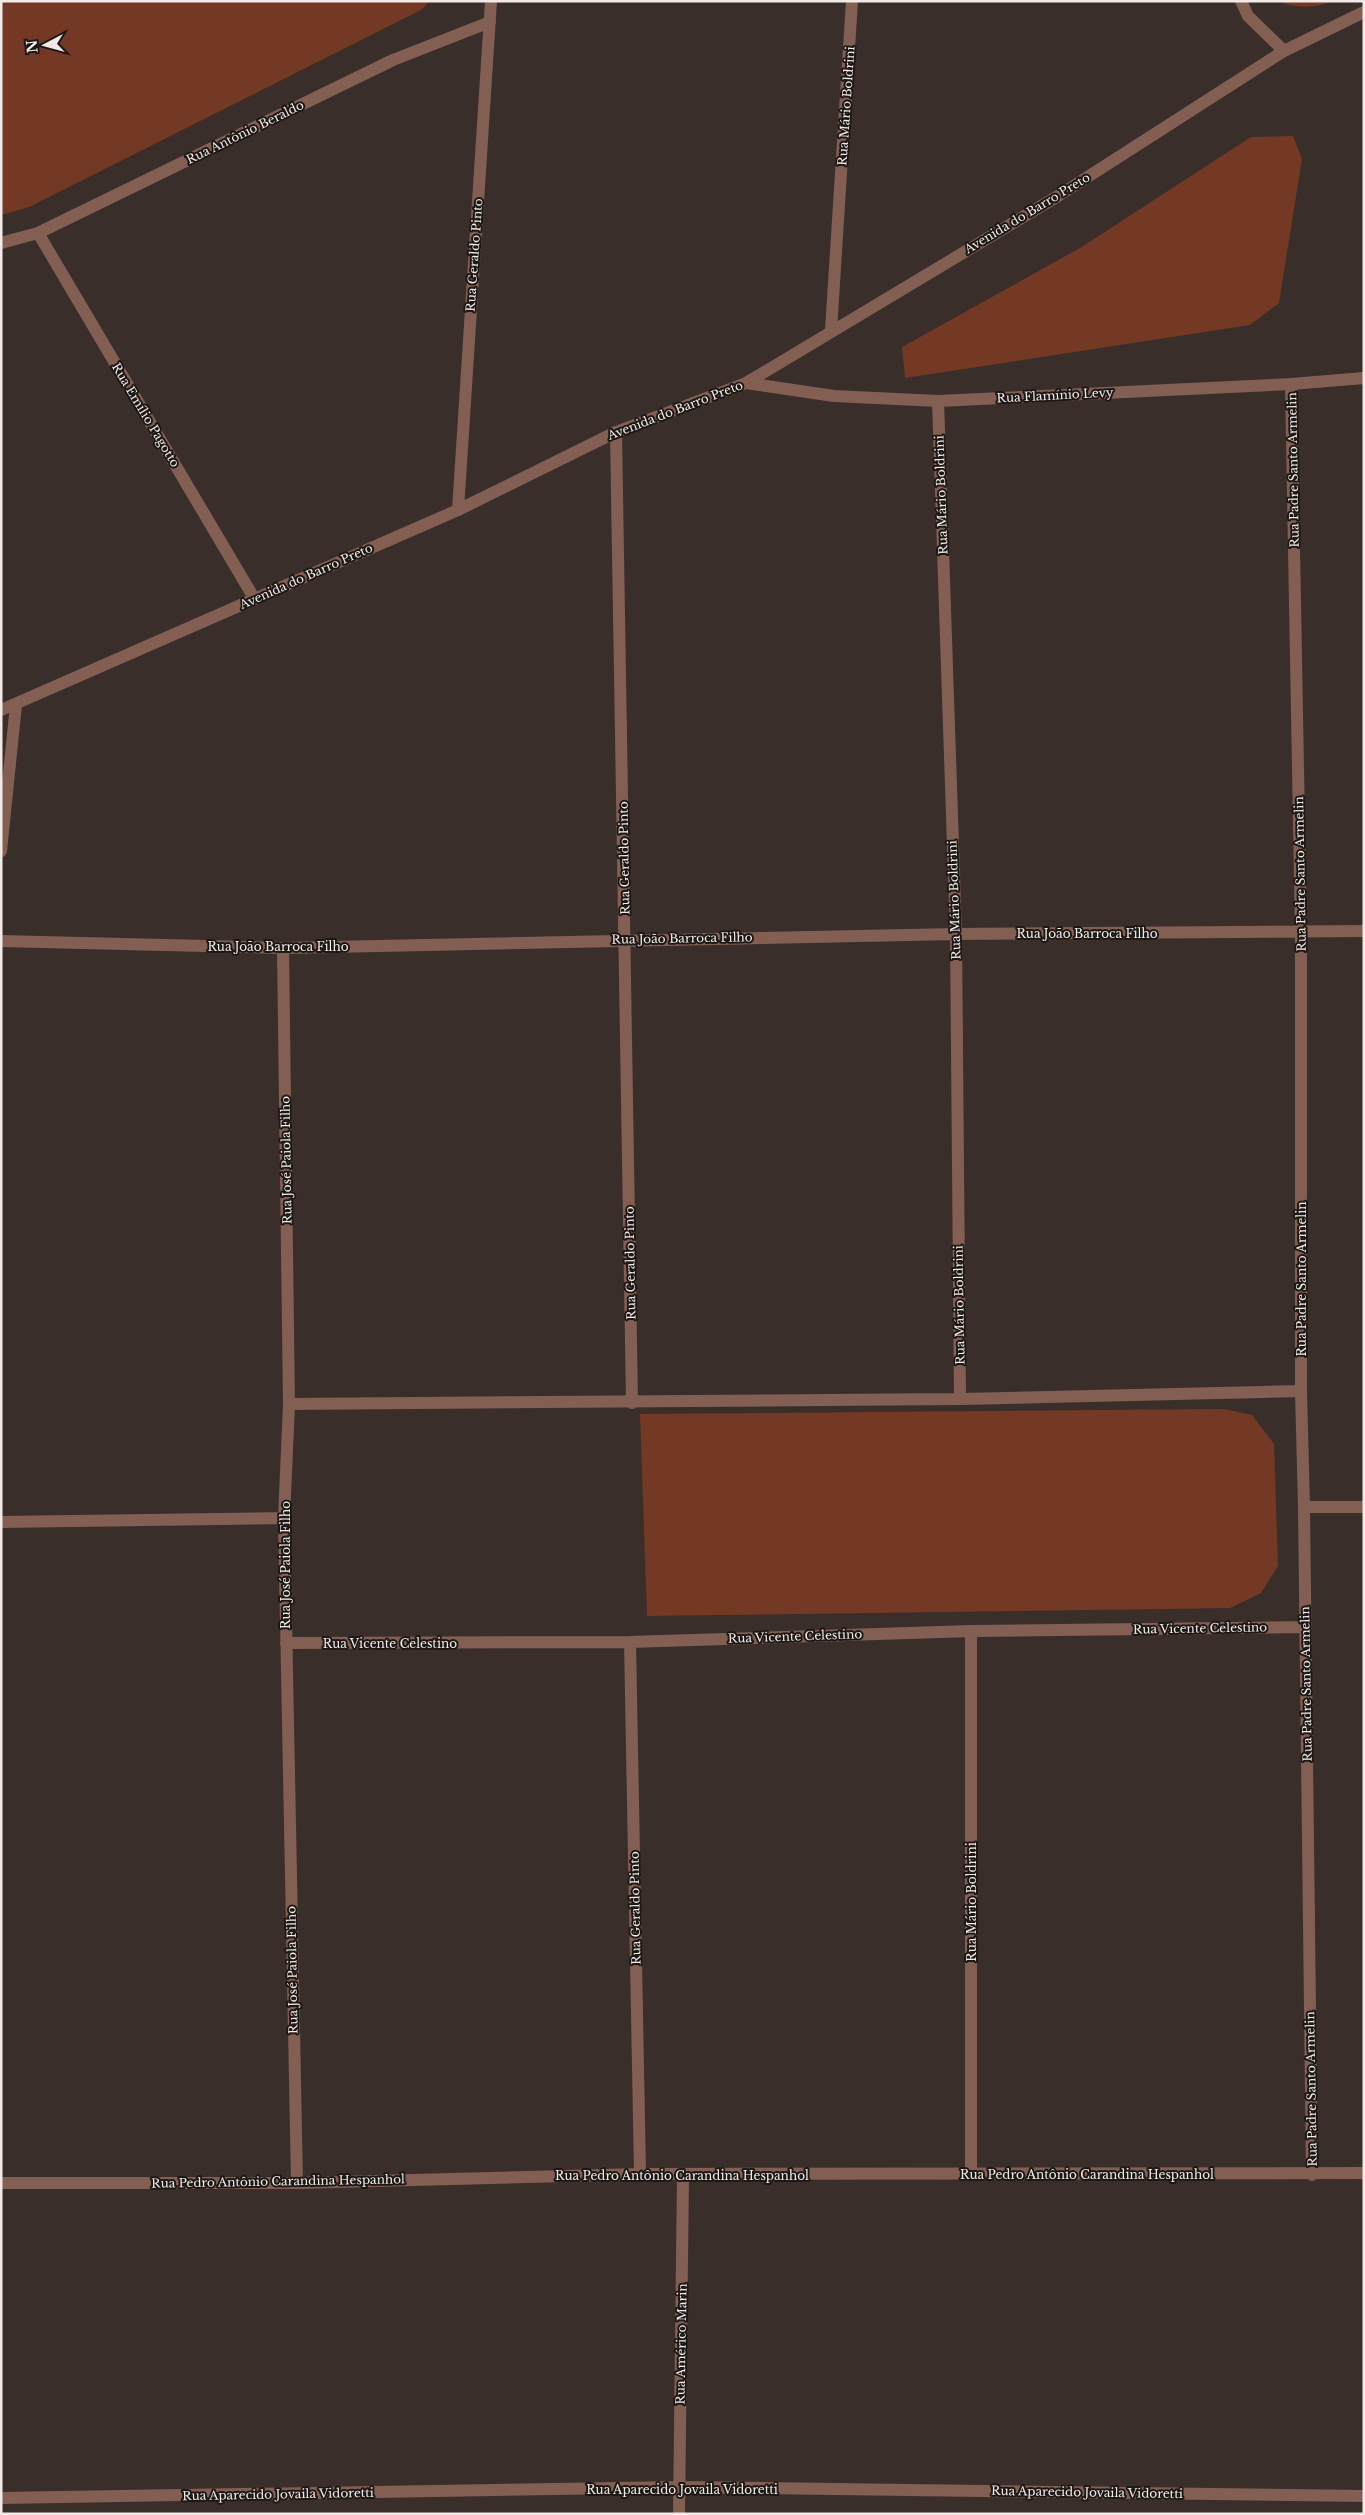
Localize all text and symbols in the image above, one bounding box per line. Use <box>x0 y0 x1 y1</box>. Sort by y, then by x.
north arrow <box>20 20 70 70</box>
text: N <box>22 39 42 54</box>
street label: Rua Mário Boldrini <box>834 46 858 166</box>
street label: Rua Antônio Beraldo <box>184 97 306 167</box>
street label: Avenida do Barro Preto <box>961 169 1093 257</box>
street label: Rua Geraldo Pinto <box>463 198 485 312</box>
street label: Rua Emílio Pagotto <box>109 360 183 470</box>
street label: Avenida do Barro Preto <box>604 377 745 443</box>
street label: Rua Flamínio Levy <box>996 384 1114 406</box>
street label: Rua Padre Santo Armelin <box>1284 392 1302 548</box>
street label: Rua Mário Boldrini <box>931 435 951 555</box>
street label: Avenida do Barro Preto <box>236 540 375 613</box>
street label: Rua Padre Santo Armelin <box>1291 796 1309 952</box>
street label: Rua Geraldo Pinto <box>616 801 632 915</box>
street label: Rua Mário Boldrini <box>944 840 964 960</box>
street label: Rua João Barroca Filho <box>1016 926 1158 941</box>
street label: Rua João Barroca Filho <box>611 929 753 947</box>
street label: Rua João Barroca Filho <box>207 939 349 954</box>
street label: Rua José Paiola Filho <box>277 1096 295 1224</box>
street label: Rua Padre Santo Armelin <box>1294 1201 1309 1357</box>
street label: Rua Geraldo Pinto <box>622 1206 638 1320</box>
street label: Rua Mário Boldrini <box>950 1245 968 1365</box>
street label: Rua José Paiola Filho <box>278 1501 293 1629</box>
street label: Rua Padre Santo Armelin <box>1297 1606 1315 1762</box>
street label: Rua Vicente Celestino <box>1133 1619 1267 1637</box>
street label: Rua Vicente Celestino <box>728 1626 862 1646</box>
street label: Rua Vicente Celestino <box>323 1636 457 1651</box>
street label: Rua Mário Boldrini <box>964 1842 979 1962</box>
street label: Rua Geraldo Pinto <box>627 1851 643 1965</box>
street label: Rua José Paiola Filho <box>283 1906 301 2034</box>
street label: Rua Padre Santo Armelin <box>1302 2011 1320 2167</box>
street label: Rua Pedro Antônio Carandina Hespanhol <box>960 2167 1214 2182</box>
street label: Rua Pedro Antônio Carandina Hespanhol <box>555 2168 809 2183</box>
street label: Rua Pedro Antônio Carandina Hespanhol <box>151 2171 405 2191</box>
street label: Rua Américo Marin <box>672 2283 690 2405</box>
street label: Rua Aparecido Jovaila Vidoretti <box>586 2482 778 2497</box>
street label: Rua Aparecido Jovaila Vidoretti <box>991 2483 1183 2501</box>
street label: Rua Aparecido Jovaila Vidoretti <box>182 2485 374 2503</box>

